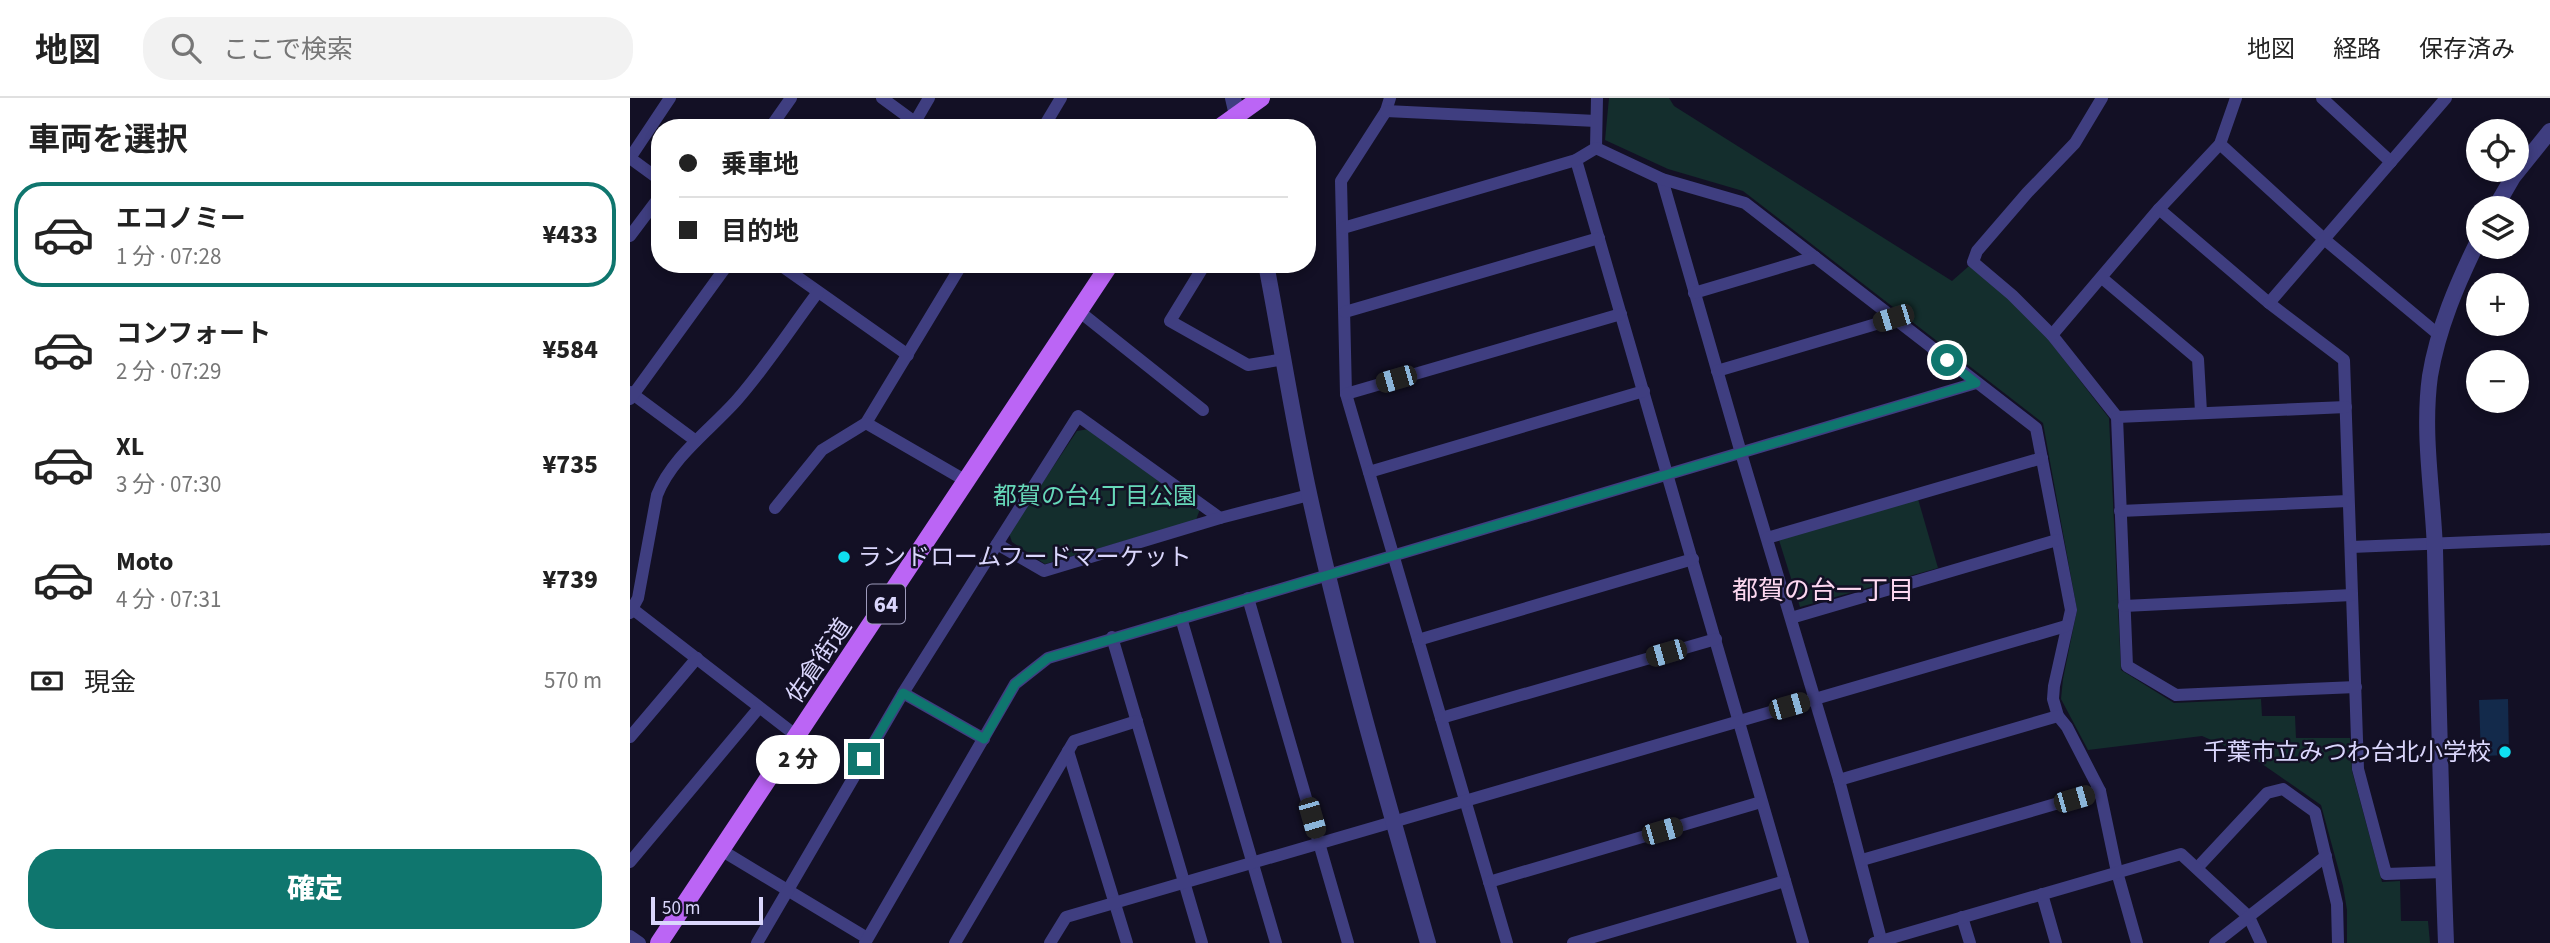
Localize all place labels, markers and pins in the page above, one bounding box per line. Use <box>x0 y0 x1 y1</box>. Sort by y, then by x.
place label: ランドロームフードマーケット <box>858 540 1192 575</box>
marker: ランドロームフードマーケット <box>836 549 852 565</box>
place label: 千葉市立みつわ台北小学校 <box>2203 735 2491 770</box>
marker: 千葉市立みつわ台北小学校 <box>2497 744 2513 760</box>

